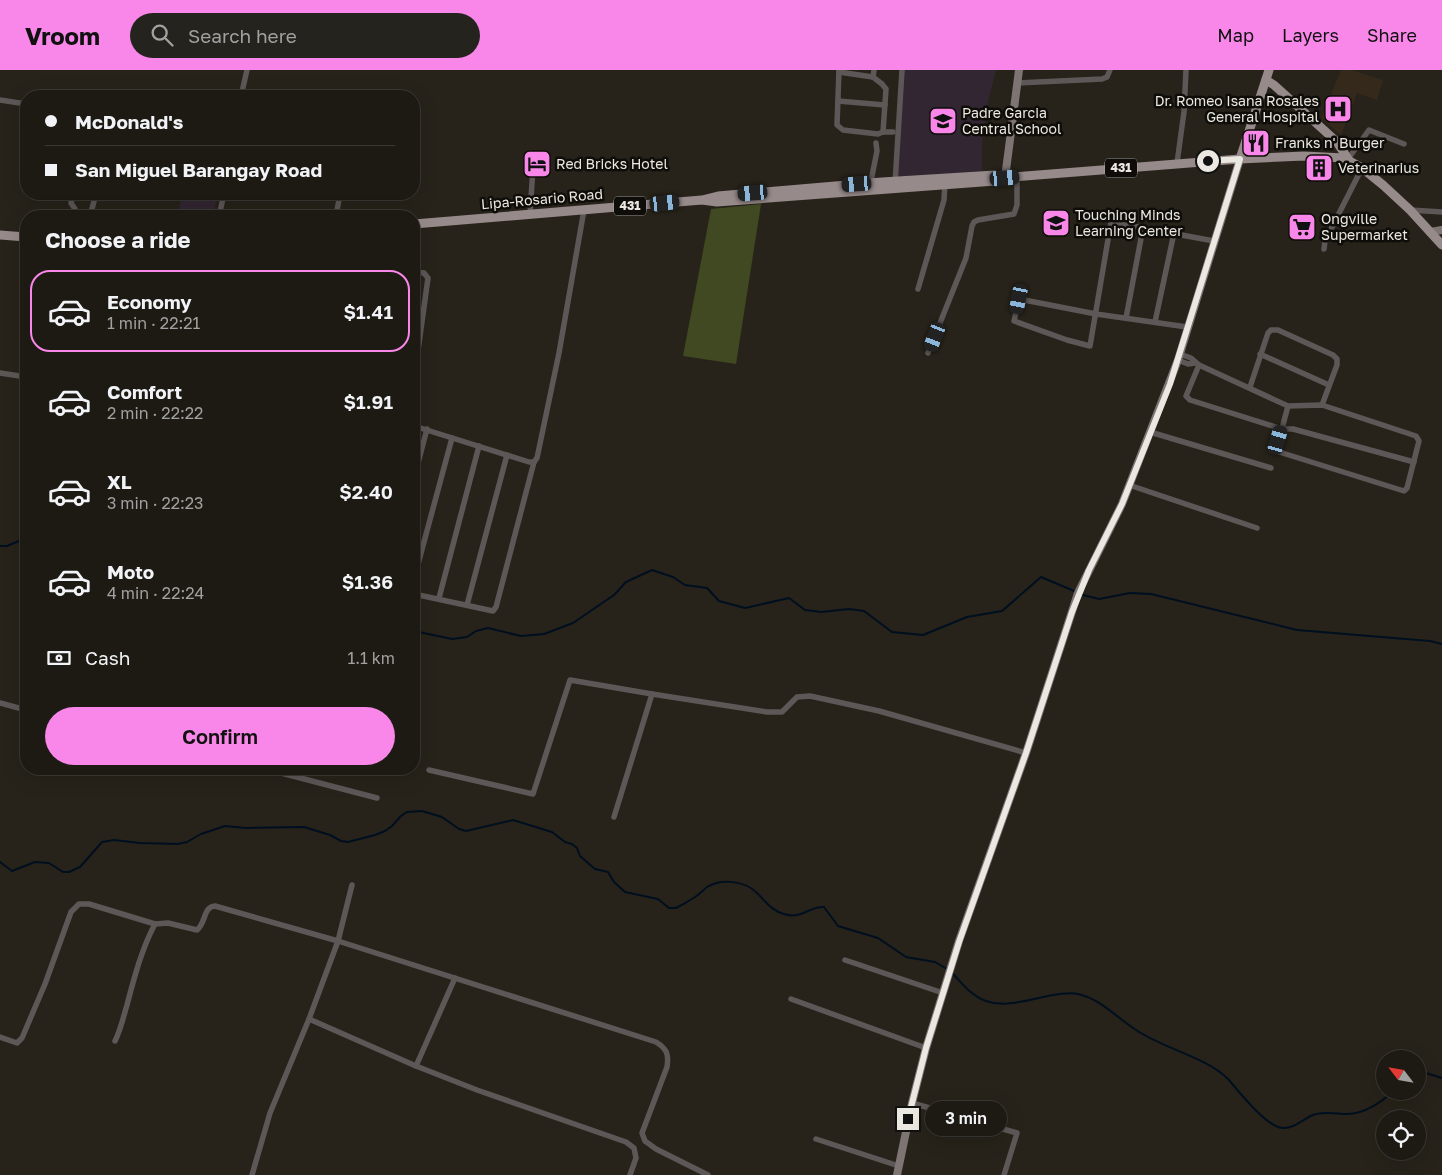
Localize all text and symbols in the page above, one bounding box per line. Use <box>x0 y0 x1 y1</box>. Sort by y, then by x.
search box <box>130 13 480 58</box>
text: Vroom <box>25 21 100 50</box>
icon: search <box>148 21 176 49</box>
text: Search here <box>188 24 297 47</box>
text: Map <box>1217 24 1254 46</box>
text: Layers <box>1282 24 1339 46</box>
text: Share <box>1367 24 1417 46</box>
place label: Dr. Romeo Isana Rosales General Hospital <box>1155 92 1319 125</box>
hospital icon: Dr. Romeo Isana Rosales General Hospital <box>1323 94 1353 124</box>
place label: Padre Garcia Central School <box>962 104 1061 137</box>
school or university icon: Padre Garcia Central School <box>928 106 958 136</box>
text: McDonald's <box>75 110 184 133</box>
restaurant icon: Franks n' Burger <box>1241 128 1271 158</box>
place label: Franks n' Burger <box>1275 134 1385 151</box>
hotel icon: Red Bricks Hotel <box>522 149 552 179</box>
route start <box>1197 150 1219 172</box>
building icon: Veterinarius <box>1304 153 1334 183</box>
place label: Red Bricks Hotel <box>556 155 668 172</box>
text: San Miguel Barangay Road <box>75 158 322 181</box>
road number: 431 <box>1105 159 1137 178</box>
place label: Veterinarius <box>1338 159 1419 176</box>
car <box>989 169 1020 187</box>
car <box>841 175 872 193</box>
car <box>737 184 768 202</box>
street label: Lipa-Rosario Road <box>480 185 604 212</box>
car <box>649 194 680 212</box>
road number: 431 <box>614 196 646 216</box>
place label: Touching Minds Learning Center <box>1075 206 1183 239</box>
school or university icon: Touching Minds Learning Center <box>1041 208 1071 238</box>
place label: Ongville Supermarket <box>1321 210 1408 243</box>
supermarket icon: Ongville Supermarket <box>1287 212 1317 242</box>
text: Choose a ride <box>45 226 191 253</box>
car <box>1008 283 1029 315</box>
icon: car <box>47 289 92 334</box>
text: Economy <box>107 290 192 313</box>
text: $1.41 <box>344 300 393 323</box>
text: 1 min · 22:21 <box>107 313 200 333</box>
car <box>922 320 947 354</box>
icon: car <box>47 379 92 424</box>
text: Comfort <box>107 380 182 403</box>
text: $1.91 <box>344 390 393 413</box>
text: 2 min · 22:22 <box>107 403 203 423</box>
car <box>1266 424 1289 456</box>
icon: car <box>47 469 92 514</box>
text: XL <box>107 470 132 493</box>
text: $2.40 <box>339 480 393 503</box>
text: 3 min · 22:23 <box>107 493 203 513</box>
icon: car <box>47 559 92 604</box>
text: Moto <box>107 560 154 583</box>
text: $1.36 <box>342 570 393 593</box>
text: 4 min · 22:24 <box>107 583 204 603</box>
icon: cash <box>45 644 73 672</box>
text: Cash <box>85 646 130 669</box>
text: 1.1 km <box>347 648 395 668</box>
button: Confirm <box>45 707 395 765</box>
north arrow <box>1376 1050 1426 1100</box>
map controls <box>1376 1050 1426 1160</box>
callout: 3 min <box>926 1102 1008 1136</box>
route end <box>897 1108 919 1130</box>
text: 3 min <box>945 1108 987 1128</box>
button: locate <box>1376 1110 1426 1160</box>

